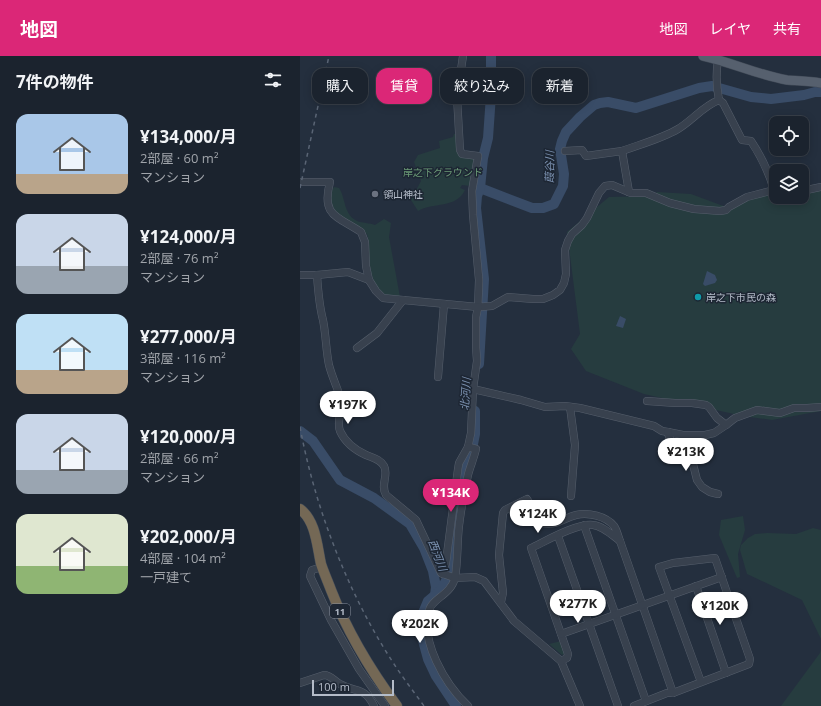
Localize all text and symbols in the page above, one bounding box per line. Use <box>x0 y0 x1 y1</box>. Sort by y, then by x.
text: 地図 <box>20 16 58 42</box>
text: 地図 <box>659 19 687 38</box>
text: レイヤ <box>709 19 751 38</box>
text: 共有 <box>773 19 801 38</box>
chip: 購入 <box>312 68 368 104</box>
chip: 賃貸 <box>376 68 432 104</box>
chip: 絞り込み <box>440 68 524 104</box>
chip: 新着 <box>532 68 588 104</box>
icon: filters <box>262 69 284 91</box>
text: 7件の物件 <box>16 70 94 93</box>
map controls <box>769 116 809 204</box>
button: locate <box>769 116 809 156</box>
text: ¥134,000/月 <box>140 125 237 148</box>
icon: home <box>48 130 96 178</box>
text: 2部屋 · 60 m² <box>140 149 218 167</box>
water label: 葭谷川 <box>541 149 557 184</box>
button: layers <box>769 164 809 204</box>
park label: 岸之下グラウンド <box>403 165 483 179</box>
text: マンション <box>140 168 205 186</box>
place label: 領山神社 <box>383 187 423 201</box>
marker: 領山神社 <box>370 189 380 199</box>
text: ¥124,000/月 <box>140 225 237 248</box>
icon: home <box>48 230 96 278</box>
text: 2部屋 · 76 m² <box>140 249 218 267</box>
text: マンション <box>140 268 205 286</box>
place label: 岸之下市民の森 <box>706 290 776 304</box>
marker: 岸之下市民の森 <box>693 292 703 302</box>
text: ¥277,000/月 <box>140 325 237 348</box>
icon: home <box>48 330 96 378</box>
text: 3部屋 · 116 m² <box>140 349 226 367</box>
text: マンション <box>140 368 205 386</box>
water label: 北河川 <box>456 376 474 411</box>
pin: ¥197K <box>320 391 376 425</box>
text: ¥197K <box>329 395 367 413</box>
text: ¥120,000/月 <box>140 425 237 448</box>
icon: home <box>48 430 96 478</box>
pin: ¥213K <box>658 438 714 472</box>
text: ¥213K <box>667 442 705 460</box>
text: 2部屋 · 66 m² <box>140 449 218 467</box>
text: マンション <box>140 468 205 486</box>
pin: ¥134K <box>423 479 479 513</box>
text: ¥134K <box>432 483 470 501</box>
pin: ¥124K <box>510 500 566 534</box>
text: ¥124K <box>519 504 557 522</box>
text: ¥202,000/月 <box>140 525 237 548</box>
icon: home <box>48 530 96 578</box>
water label: 西河川 <box>425 537 451 574</box>
text: 4部屋 · 104 m² <box>140 549 226 567</box>
text: 一戸建て <box>140 568 192 586</box>
pin: ¥277K <box>550 590 606 624</box>
pin: ¥120K <box>692 592 748 626</box>
text: ¥277K <box>559 594 597 612</box>
text: ¥120K <box>701 596 739 614</box>
road number: 11 <box>330 604 350 618</box>
pin: ¥202K <box>392 610 448 644</box>
text: ¥202K <box>401 614 439 632</box>
scale bar <box>312 678 394 697</box>
text: 100 m <box>318 679 350 694</box>

